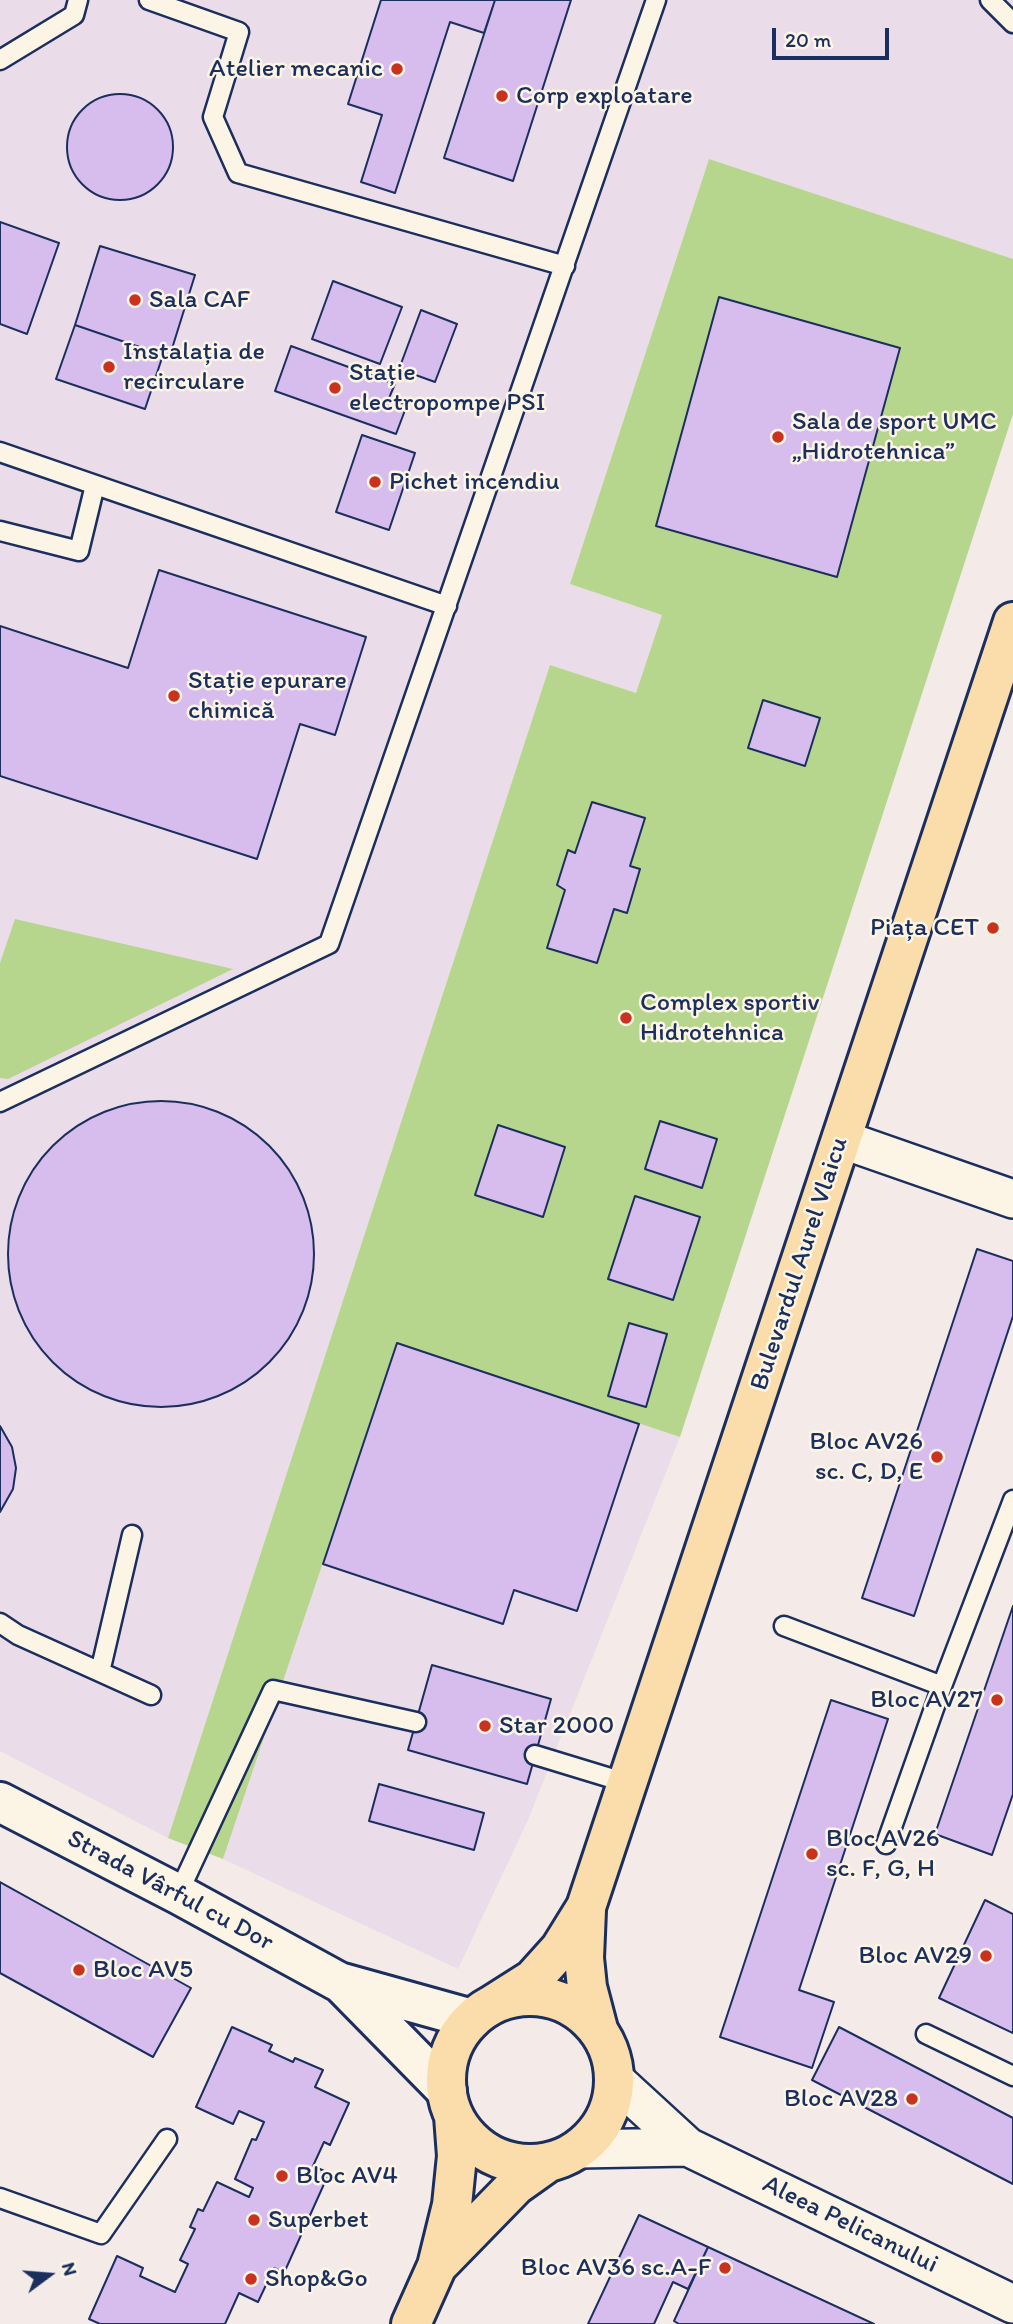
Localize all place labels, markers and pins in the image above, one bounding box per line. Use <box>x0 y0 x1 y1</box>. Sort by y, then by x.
place label: Atelier mecanic <box>209 53 383 85</box>
marker: Atelier mecanic <box>389 61 405 77</box>
place label: Corp exploatare <box>516 80 693 112</box>
marker: Corp exploatare <box>494 88 510 104</box>
place label: Sala CAF <box>149 284 250 316</box>
marker: Sala CAF <box>127 292 143 308</box>
place label: Instalația de recirculare <box>123 336 265 398</box>
place label: Stație electropompe PSI <box>349 357 545 418</box>
marker: Instalația de recirculare <box>101 359 117 375</box>
marker: Stație electropompe PSI <box>327 380 343 396</box>
place label: Sala de sport UMC „Hidrotehnica” <box>792 406 997 467</box>
marker: Sala de sport UMC „Hidrotehnica” <box>770 429 786 445</box>
place label: Pichet incendiu <box>389 466 560 498</box>
marker: Pichet incendiu <box>367 474 383 490</box>
place label: Stație epurare chimică <box>188 665 347 726</box>
marker: Stație epurare chimică <box>166 688 182 704</box>
place label: Piața CET <box>870 912 979 944</box>
marker: Piața CET <box>985 920 1001 936</box>
place label: Complex sportiv Hidrotehnica <box>640 987 820 1048</box>
marker: Complex sportiv Hidrotehnica <box>618 1010 634 1026</box>
place label: Bloc AV26 sc. C, D, E <box>809 1426 923 1488</box>
marker: Bloc AV26 sc. C, D, E <box>929 1449 945 1465</box>
place label: Bloc AV27 <box>870 1684 983 1716</box>
marker: Bloc AV27 <box>989 1692 1005 1708</box>
place label: Star 2000 <box>499 1710 614 1742</box>
marker: Star 2000 <box>477 1718 493 1734</box>
place label: Bloc AV26 sc. F, G, H <box>826 1823 940 1884</box>
marker: Bloc AV26 sc. F, G, H <box>804 1846 820 1862</box>
place label: Bloc AV29 <box>859 1940 972 1972</box>
marker: Bloc AV29 <box>978 1948 994 1964</box>
place label: Bloc AV5 <box>93 1954 193 1986</box>
marker: Bloc AV5 <box>71 1962 87 1978</box>
place label: Bloc AV28 <box>784 2083 898 2115</box>
marker: Bloc AV28 <box>904 2091 920 2107</box>
place label: Bloc AV4 <box>296 2160 398 2192</box>
marker: Bloc AV4 <box>274 2168 290 2184</box>
place label: Superbet <box>268 2204 369 2236</box>
marker: Superbet <box>246 2212 262 2228</box>
place label: Bloc AV36 sc.A-F <box>521 2252 711 2284</box>
marker: Bloc AV36 sc.A-F <box>717 2260 733 2276</box>
place label: Shop&Go <box>265 2263 368 2295</box>
marker: Shop&Go <box>243 2271 259 2287</box>

